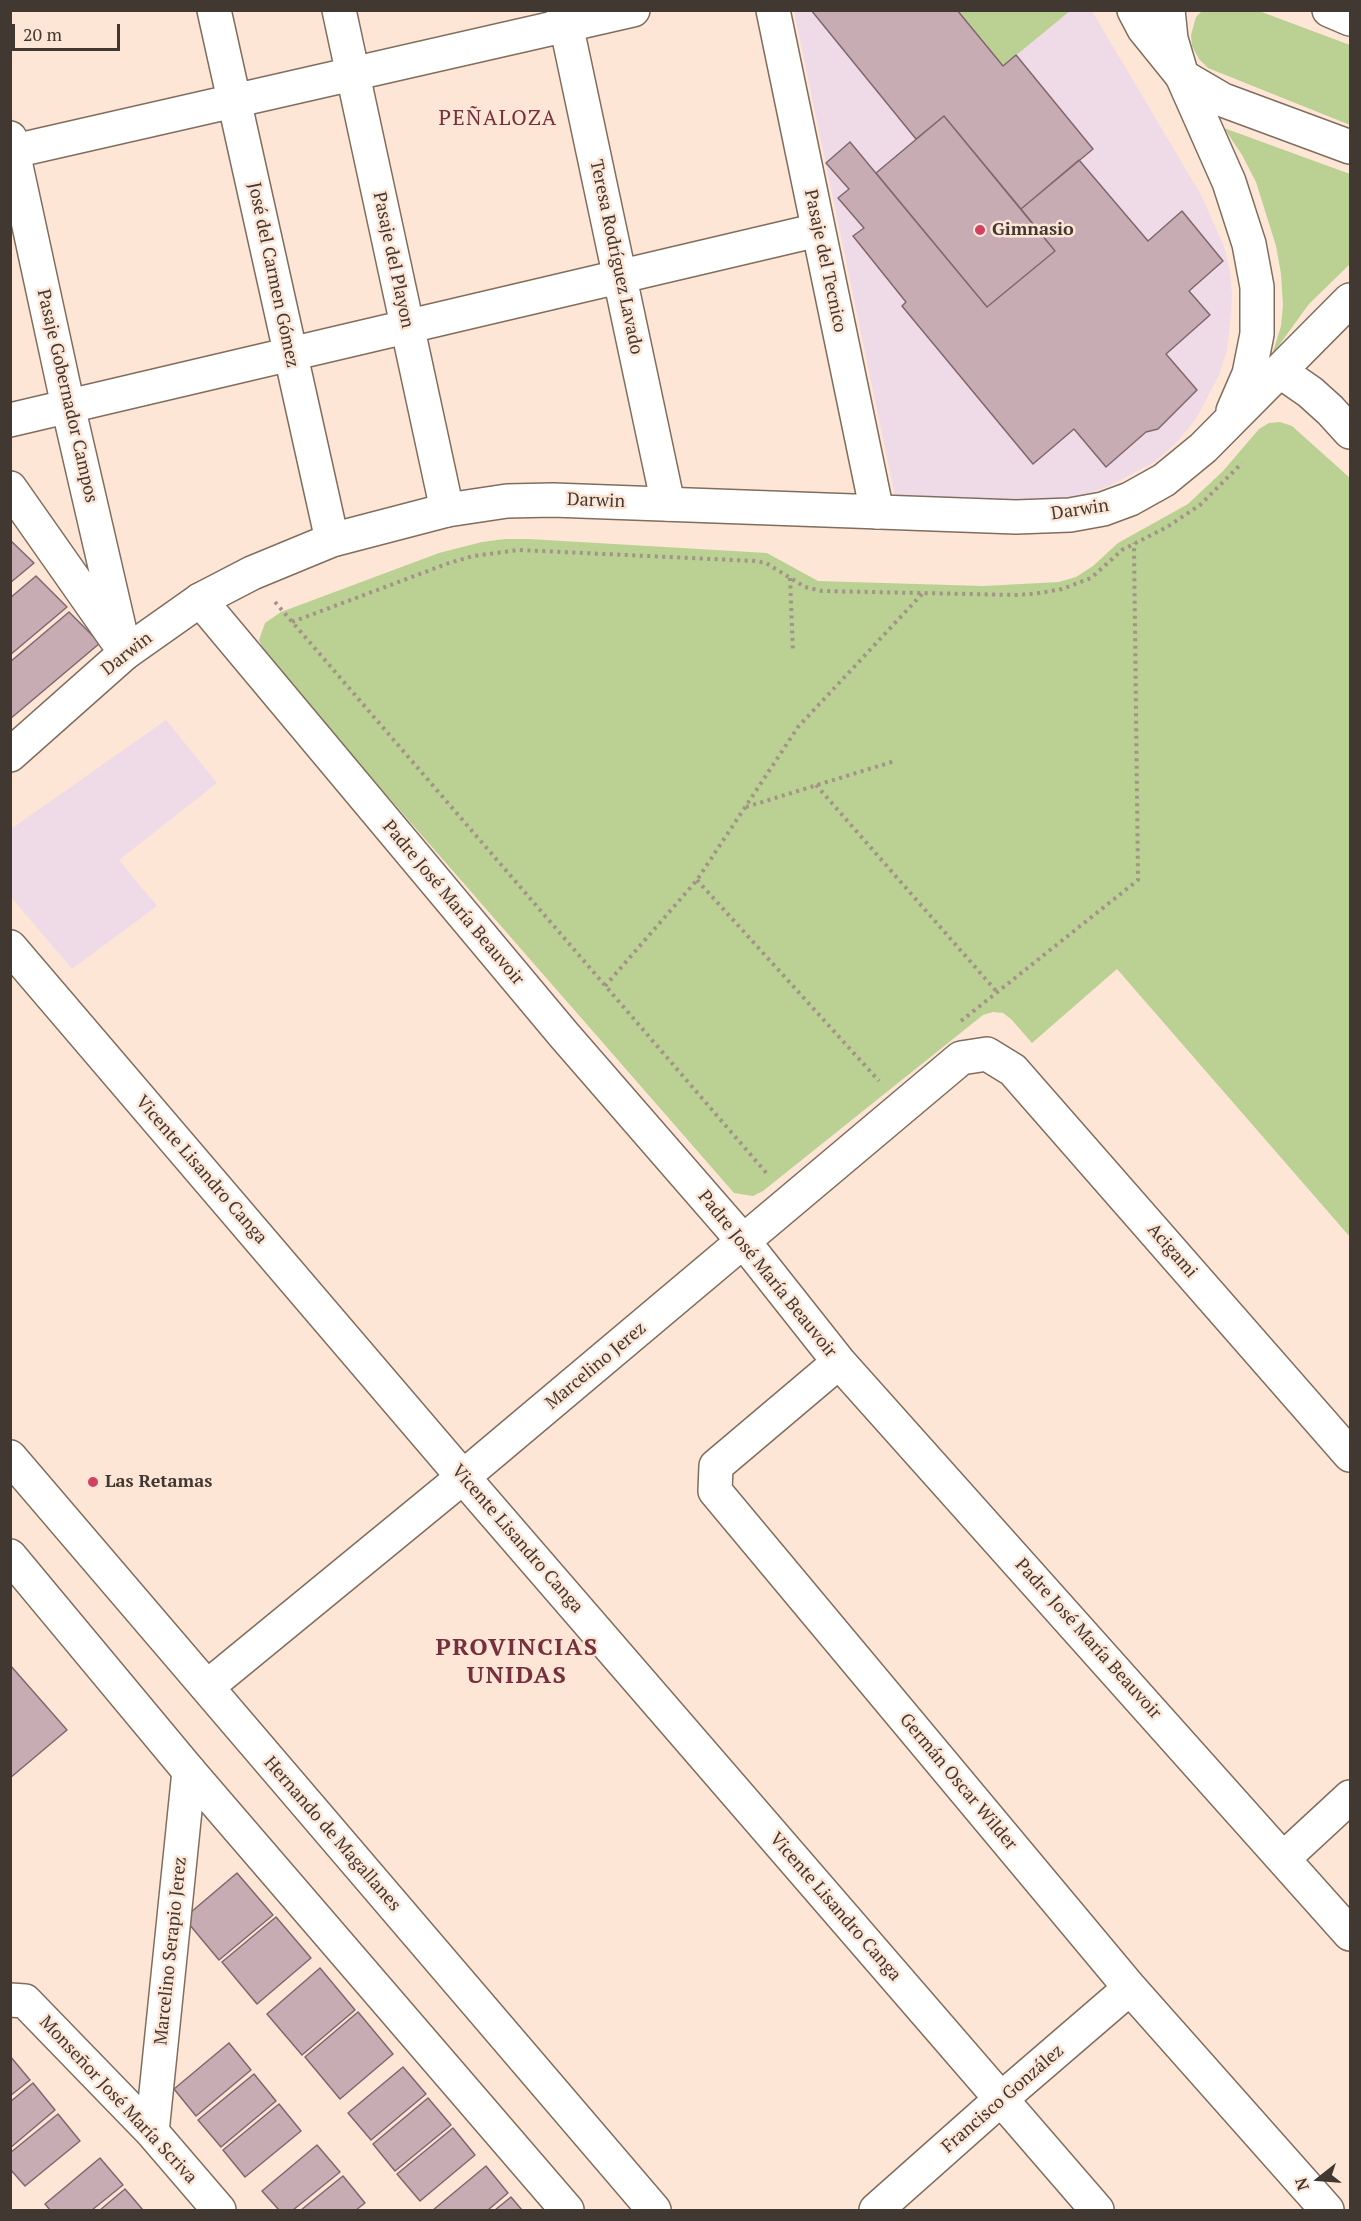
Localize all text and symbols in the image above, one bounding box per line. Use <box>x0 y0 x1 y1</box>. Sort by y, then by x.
scale bar <box>15 12 123 50</box>
text: 20 m <box>23 22 62 46</box>
district label: PEÑALOZA <box>438 106 558 132</box>
street label: Teresa Rodríguez Lavado <box>585 158 647 356</box>
street label: José del Carmen Gómez <box>243 180 303 370</box>
street label: Pasaje del Tecnico <box>799 187 851 335</box>
street label: Pasaje del Playon <box>368 190 418 330</box>
place label: Gimnasio <box>992 219 1074 241</box>
marker: Gimnasio <box>973 223 987 237</box>
street label: Pasaje Gobernador Campos <box>32 287 102 505</box>
street label: Darwin <box>567 489 625 513</box>
street label: Darwin <box>1050 495 1110 525</box>
street label: Darwin <box>97 628 157 680</box>
street label: Padre José María Beauvoir <box>378 816 528 990</box>
street label: Vicente Lisandro Canga <box>131 1091 271 1249</box>
street label: Padre José María Beauvoir <box>693 1186 841 1362</box>
street label: Acigami <box>1143 1219 1201 1283</box>
street label: Marcelino Jerez <box>541 1318 651 1414</box>
street label: Vicente Lisandro Canga <box>447 1460 587 1618</box>
place label: Las Retamas <box>105 1471 212 1493</box>
marker: Las Retamas <box>86 1475 100 1489</box>
street label: Padre José María Beauvoir <box>1010 1554 1166 1724</box>
district label: PROVINCIAS UNIDAS <box>435 1634 599 1690</box>
street label: Germán Oscar Wilder <box>895 1709 1021 1855</box>
street label: Hernando de Magallanes <box>259 1752 405 1916</box>
street label: Vicente Lisandro Canga <box>765 1828 905 1986</box>
street label: Marcelino Serapio Jerez <box>150 1856 192 2046</box>
street label: Monseñor José María Scriva <box>35 2012 201 2188</box>
street label: Francisco González <box>938 2040 1068 2158</box>
north arrow <box>1289 2149 1349 2209</box>
text: N <box>1289 2175 1314 2193</box>

